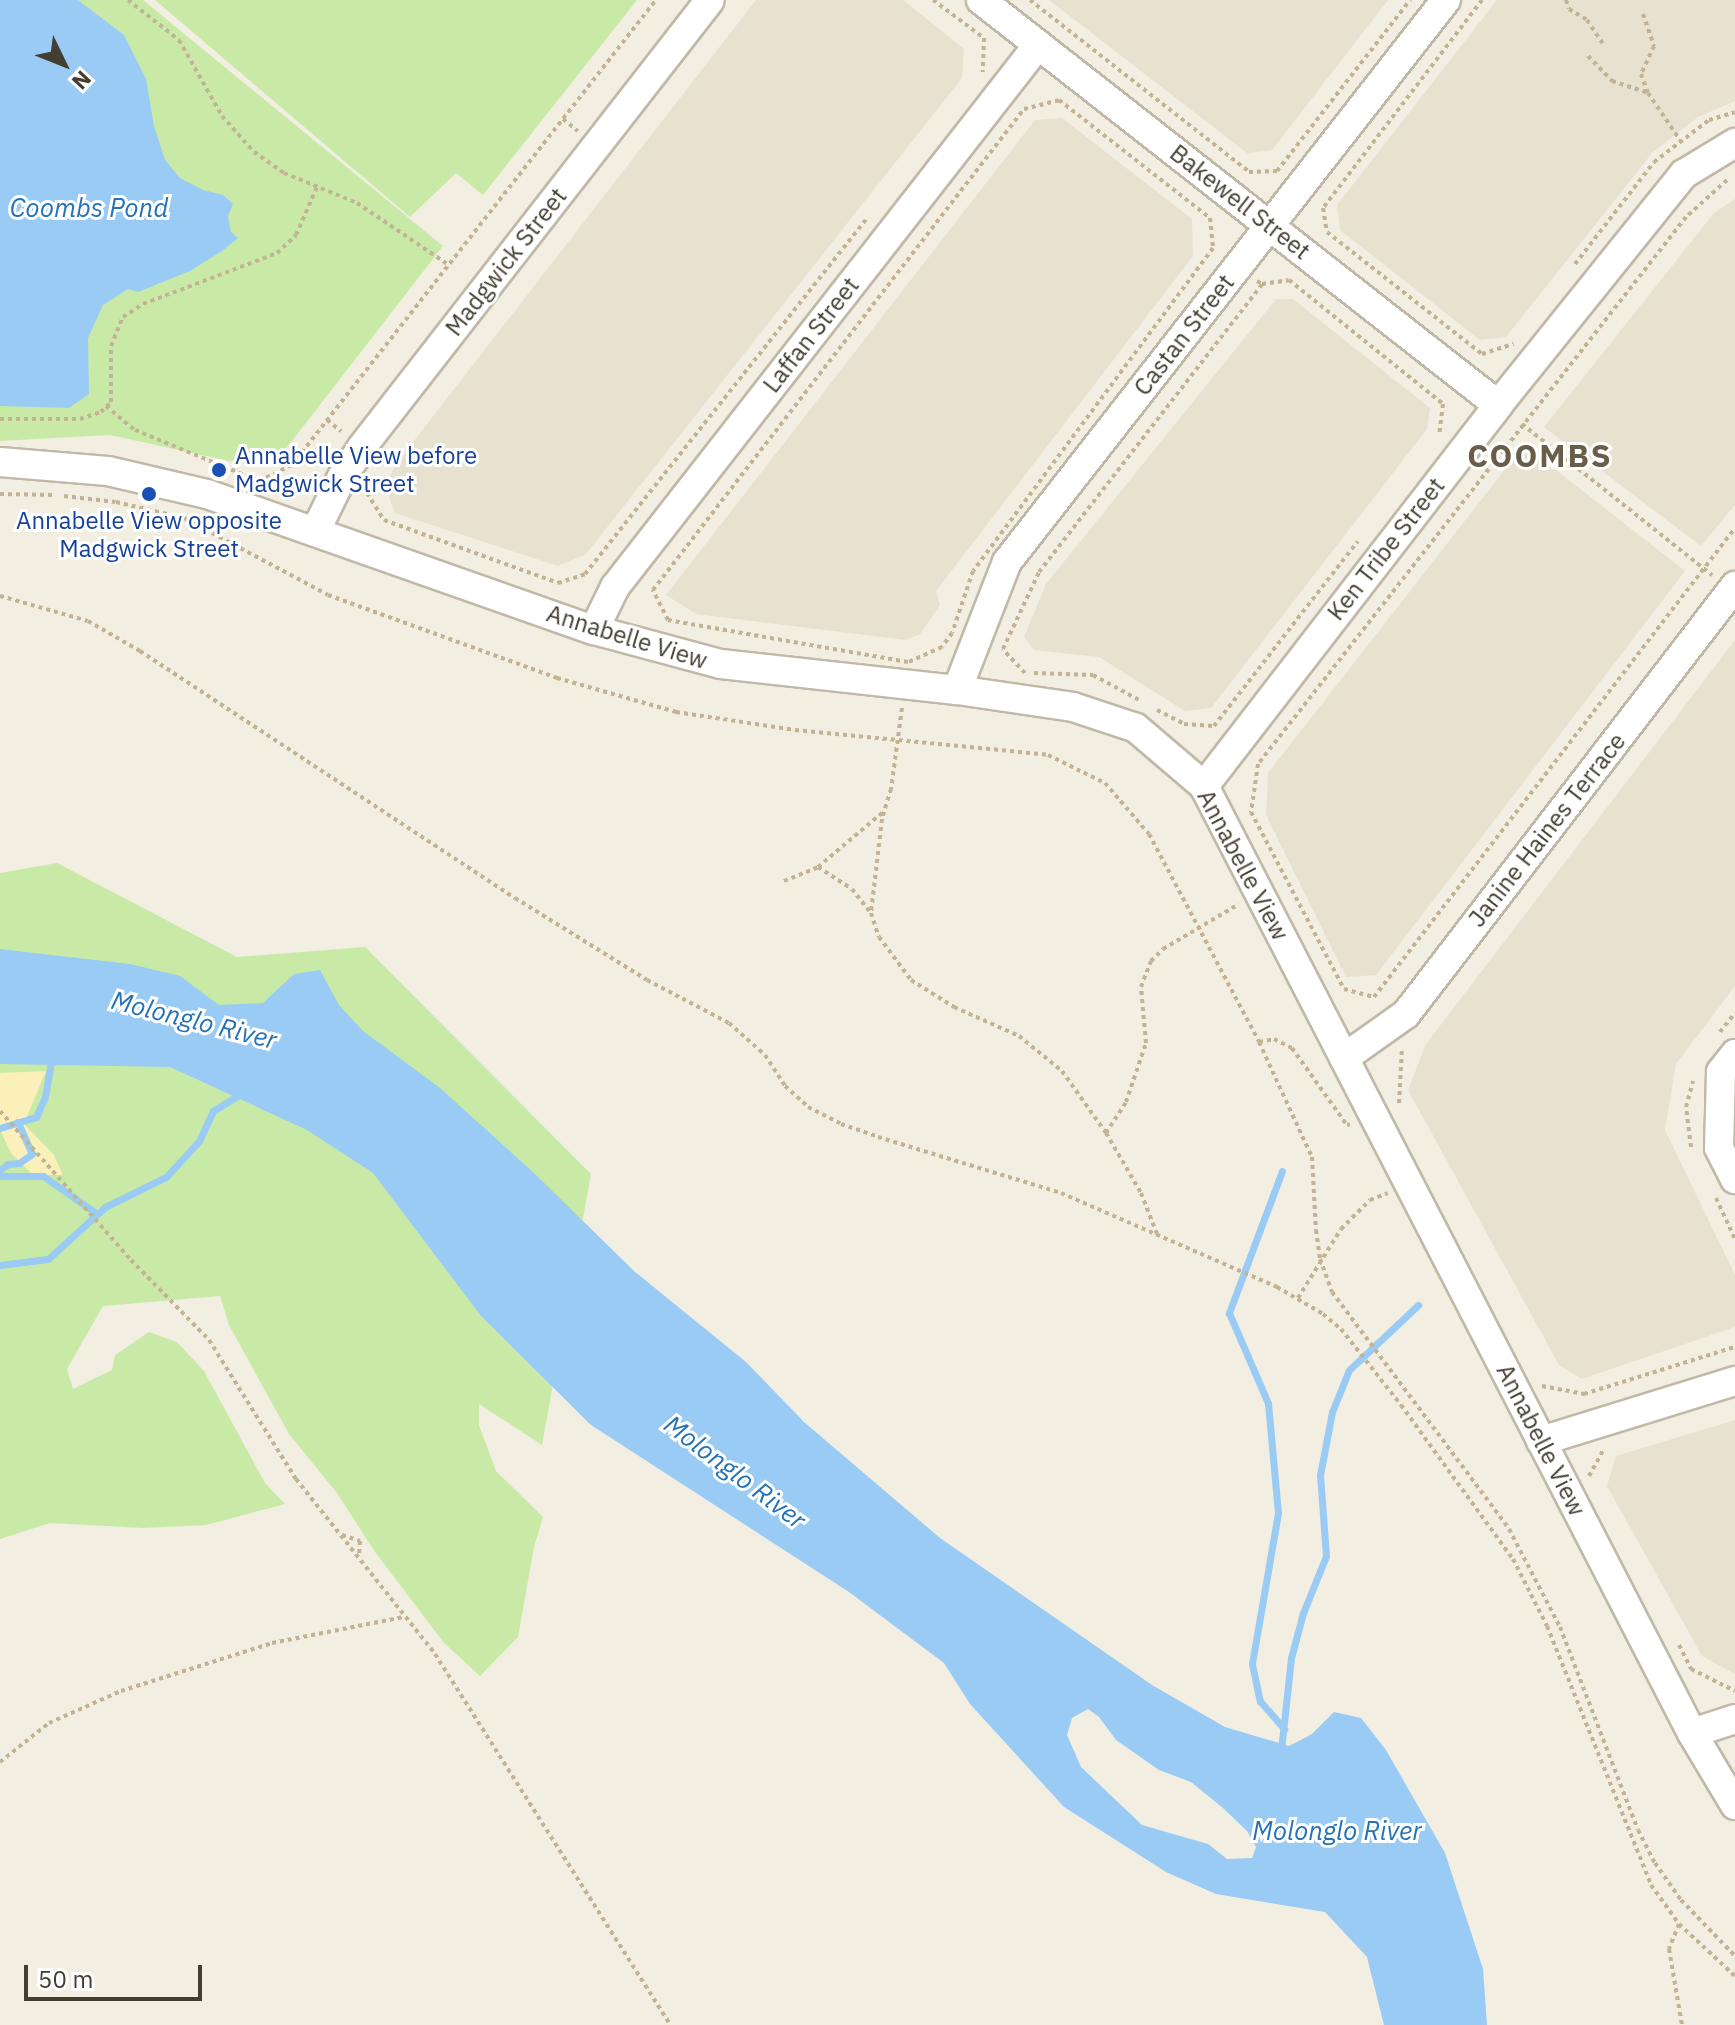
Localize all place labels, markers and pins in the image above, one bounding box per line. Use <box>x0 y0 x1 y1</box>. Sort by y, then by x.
place label: Annabelle View before Madgwick Street <box>235 442 477 498</box>
marker: Annabelle View before Madgwick Street <box>210 461 228 479</box>
marker: Annabelle View opposite Madgwick Street <box>140 485 158 503</box>
place label: Annabelle View opposite Madgwick Street <box>16 507 282 563</box>

